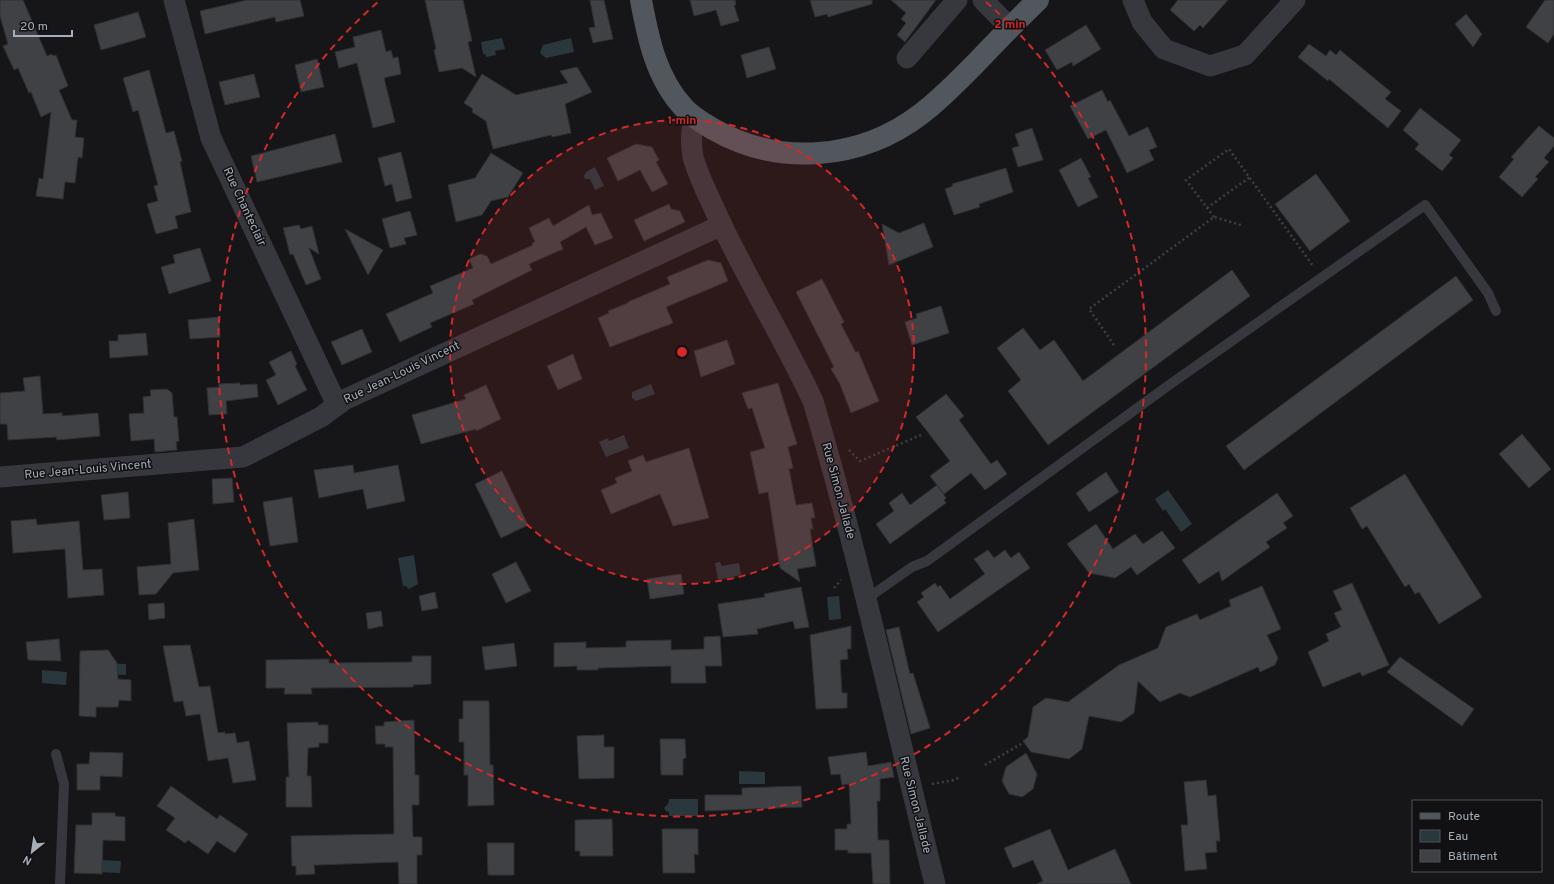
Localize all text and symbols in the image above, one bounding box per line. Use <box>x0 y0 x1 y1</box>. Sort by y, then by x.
scale bar <box>14 12 72 38</box>
text: 2 min <box>994 17 1026 33</box>
text: 20 m <box>20 19 48 35</box>
text: 1 min <box>668 113 696 129</box>
street label: Rue Chanteclair <box>219 165 269 249</box>
street label: Rue Jean-Louis Vincent <box>341 338 463 408</box>
centre of rings <box>675 345 689 359</box>
street label: Rue Simon Jallade <box>817 441 859 541</box>
street label: Rue Jean-Louis Vincent <box>24 456 152 484</box>
street label: Rue Simon Jallade <box>895 755 935 855</box>
legend <box>1412 800 1542 872</box>
text: Route <box>1448 809 1480 825</box>
text: Eau <box>1448 829 1468 845</box>
north arrow <box>12 832 52 872</box>
text: Bâtiment <box>1448 849 1498 865</box>
text: N <box>21 852 34 868</box>

